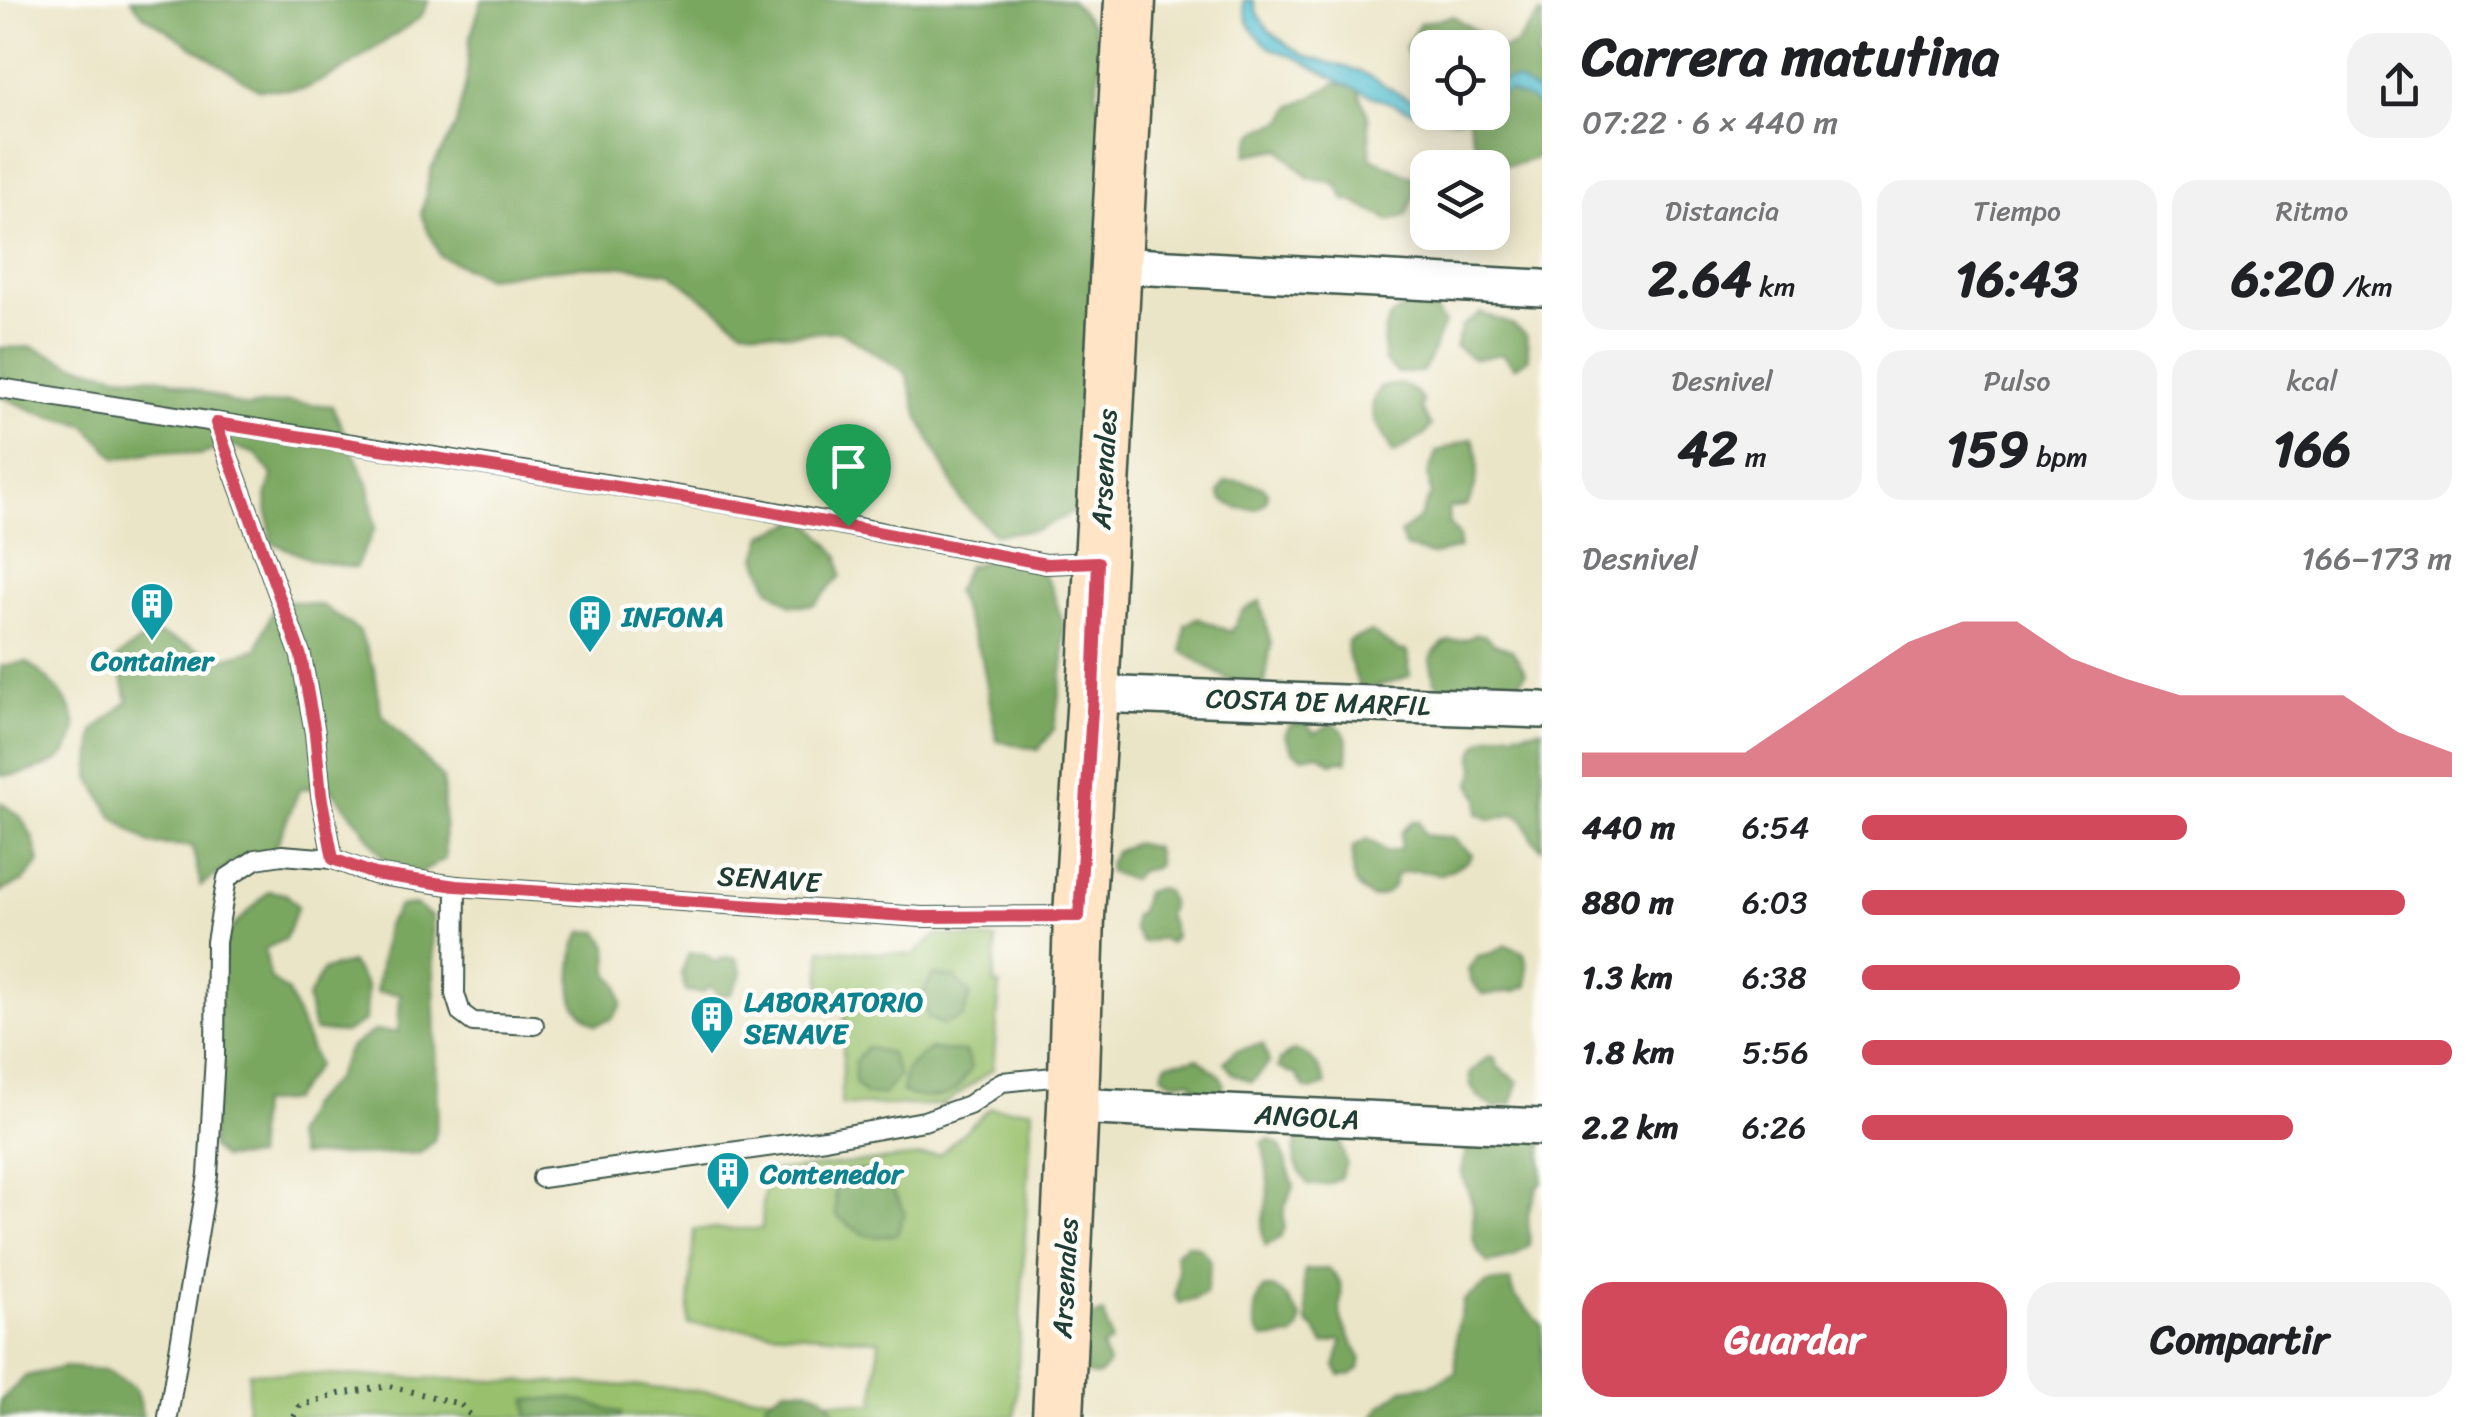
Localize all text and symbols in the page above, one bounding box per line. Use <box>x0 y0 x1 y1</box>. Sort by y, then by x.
text: Carrera matutina <box>1582 8 2000 105</box>
map controls <box>1410 30 1510 250</box>
button: locate <box>1410 30 1510 130</box>
button: share <box>2347 33 2452 138</box>
text: 07:22 · 6 × 440 m <box>1582 94 1838 151</box>
button: layers <box>1410 150 1510 250</box>
text: Distancia <box>1665 186 1779 235</box>
text: Tiempo <box>1973 186 2061 235</box>
text: Ritmo <box>2276 186 2348 235</box>
text: 2.64 <box>1648 235 1752 324</box>
text: 16:43 <box>1955 235 2079 324</box>
text: 6:20 <box>2231 235 2335 324</box>
text: km <box>1752 262 1796 311</box>
text: /km <box>2335 262 2393 311</box>
text: Desnivel <box>1671 356 1773 405</box>
text: Pulso <box>1983 356 2051 405</box>
text: kcal <box>2287 356 2337 405</box>
text: 42 <box>1678 405 1738 494</box>
text: 159 <box>1946 405 2029 494</box>
text: 166 <box>2273 405 2351 494</box>
street label: Arsenales <box>1076 407 1132 532</box>
pin <box>806 424 891 527</box>
text: m <box>1738 432 1766 481</box>
text: bpm <box>2029 432 2088 481</box>
icon: arrive <box>821 439 876 494</box>
text: Desnivel <box>1582 530 1698 587</box>
text: 166–173 m <box>2301 530 2452 587</box>
building icon: Container <box>129 581 175 642</box>
place label: INFONA <box>620 592 724 641</box>
building icon: INFONA <box>567 593 613 654</box>
place label: Container <box>90 636 215 685</box>
street label: COSTA DE MARFIL <box>1205 674 1431 730</box>
text: 440 m <box>1582 799 1675 856</box>
text: 6:54 <box>1742 799 1809 856</box>
street label: SENAVE <box>716 851 824 907</box>
text: 880 m <box>1582 874 1674 931</box>
text: 6:03 <box>1742 874 1808 931</box>
text: 1.3 km <box>1582 949 1673 1006</box>
text: 6:38 <box>1742 949 1807 1006</box>
place label: LABORATORIO SENAVE <box>743 977 924 1058</box>
building icon: LABORATORIO SENAVE <box>689 994 735 1055</box>
text: 1.8 km <box>1582 1024 1675 1081</box>
text: 5:56 <box>1742 1024 1809 1081</box>
street label: ANGOLA <box>1253 1090 1360 1144</box>
text: 2.2 km <box>1582 1099 1678 1156</box>
text: 6:26 <box>1742 1099 1806 1156</box>
place label: Contenedor <box>759 1149 905 1198</box>
building icon: Contenedor <box>705 1150 751 1211</box>
street label: Arsenales <box>1037 1216 1093 1341</box>
button: Guardar <box>1582 1282 2007 1397</box>
button: Compartir <box>2027 1282 2452 1397</box>

